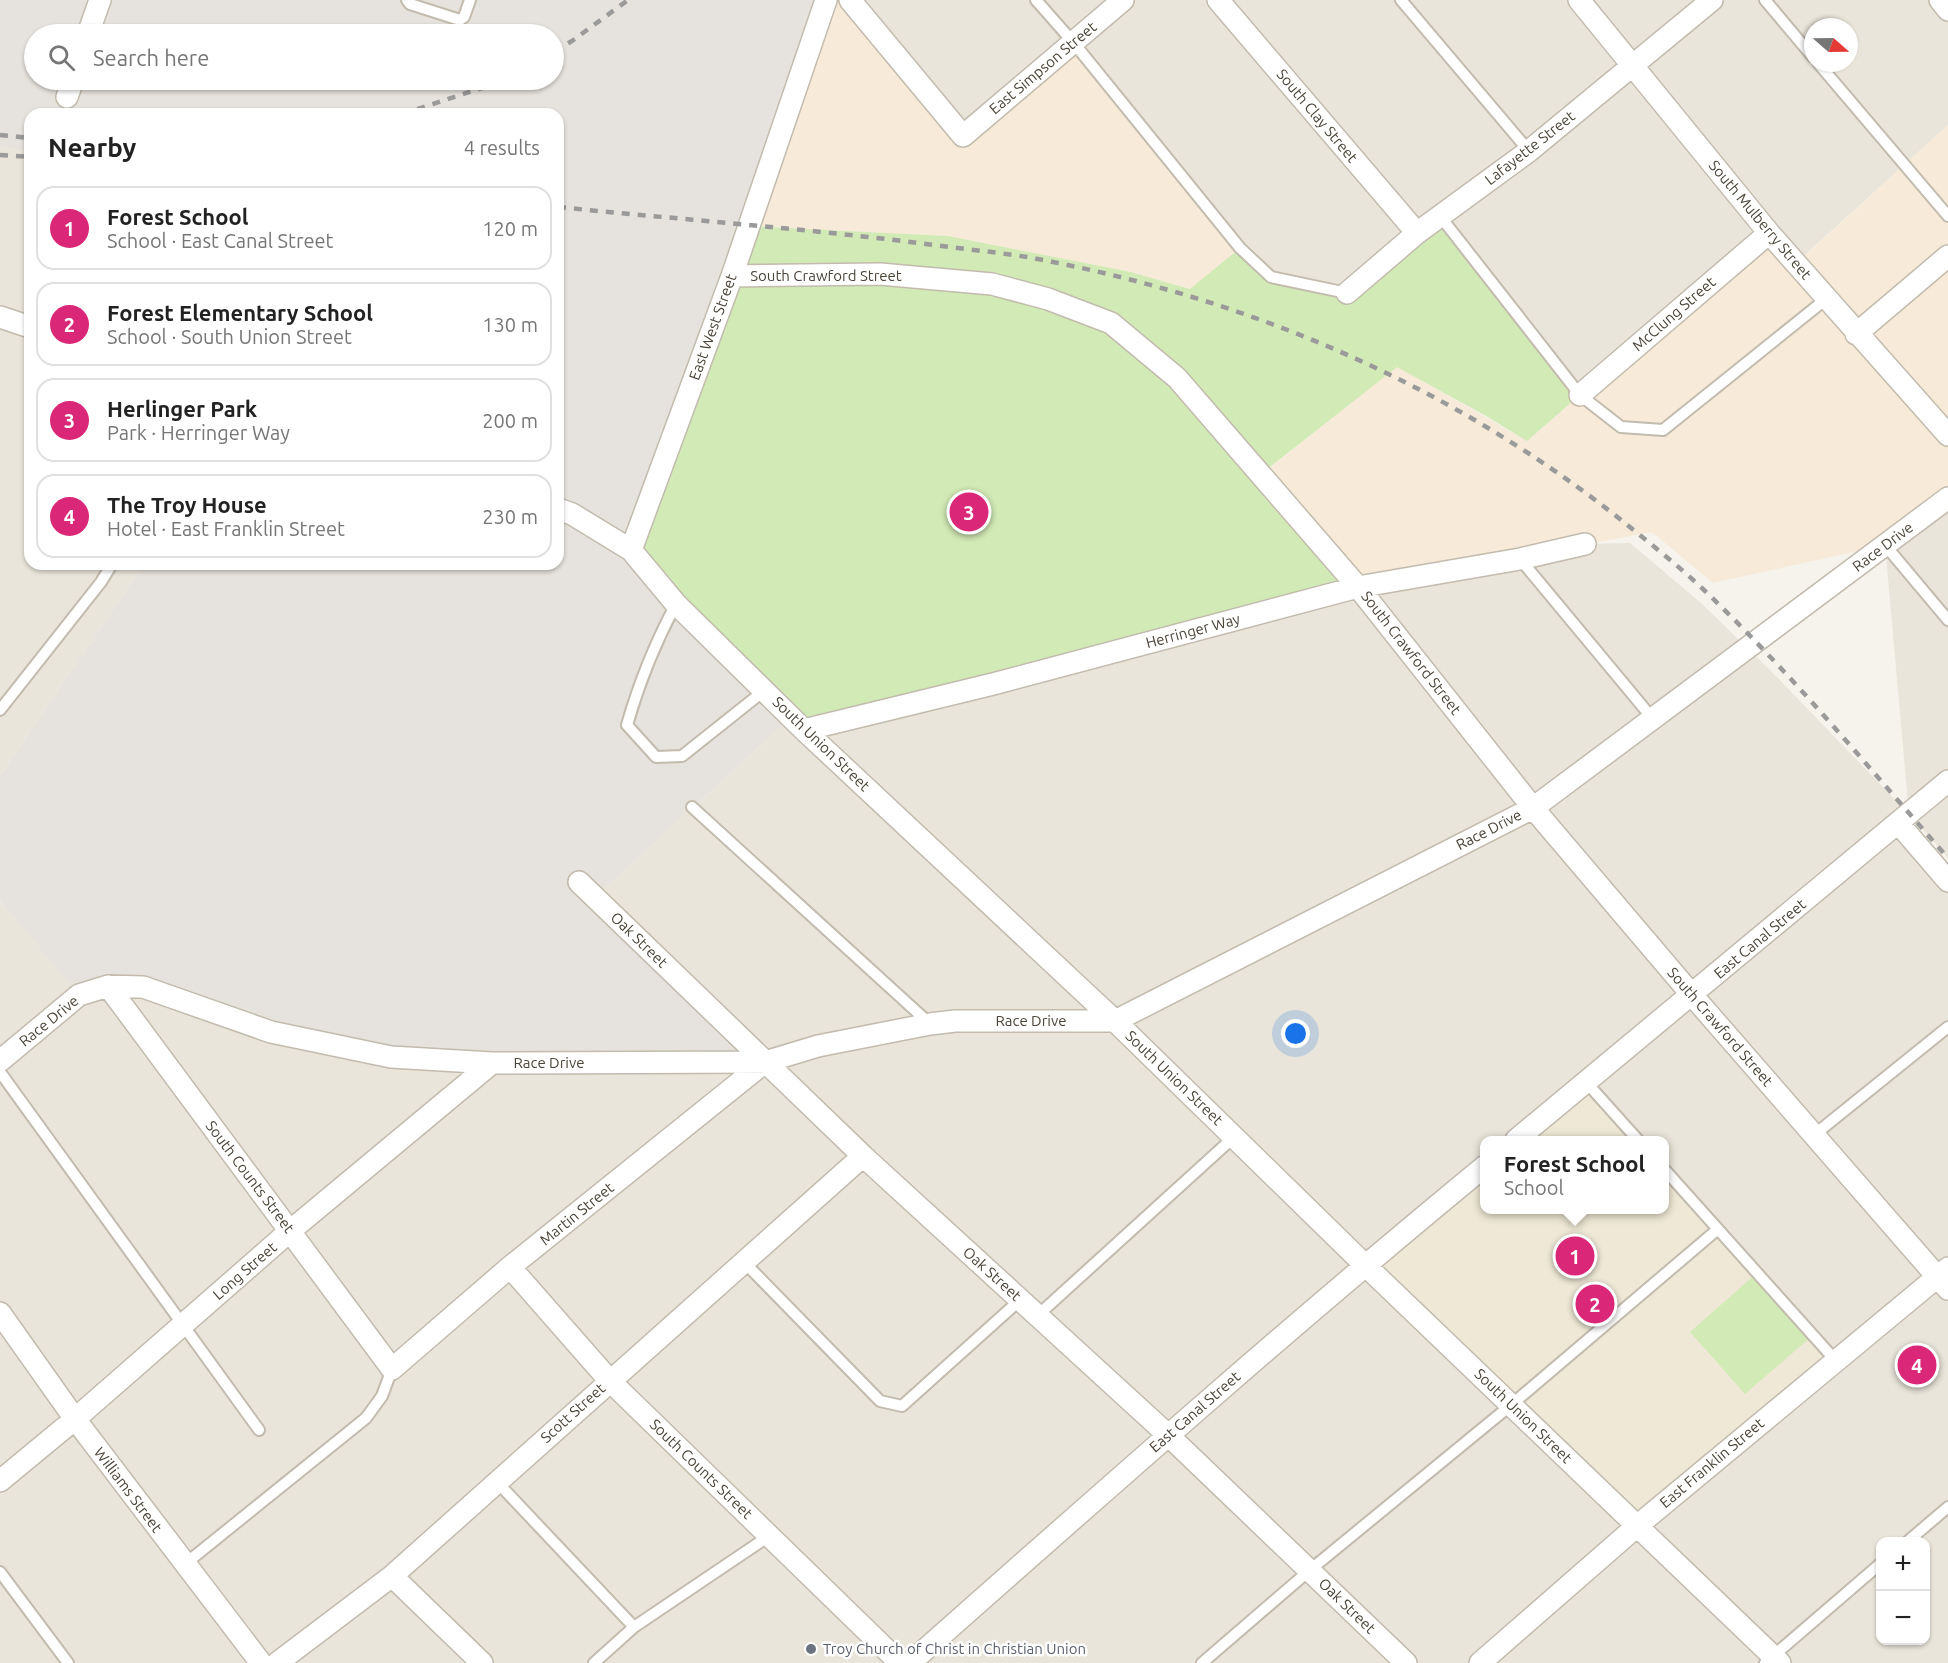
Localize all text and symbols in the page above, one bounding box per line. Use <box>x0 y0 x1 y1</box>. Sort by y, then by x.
street label: East Simpson Street <box>986 18 1100 117</box>
north arrow <box>1804 18 1858 72</box>
search box <box>24 24 564 90</box>
icon: search <box>45 41 78 74</box>
text: Search here <box>93 45 209 70</box>
street label: South Clay Street <box>1273 66 1361 166</box>
street label: Lafayette Street <box>1481 107 1578 188</box>
text: Nearby <box>48 133 136 162</box>
text: 4 results <box>464 136 540 159</box>
street label: South Mulberry Street <box>1706 157 1815 283</box>
text: Forest School <box>107 204 248 229</box>
text: 1 <box>64 217 75 240</box>
text: 120 m <box>482 217 538 240</box>
text: School · East Canal Street <box>107 229 333 252</box>
street label: South Crawford Street <box>750 267 902 284</box>
street label: East West Street <box>685 271 740 382</box>
street label: McClung Street <box>1629 273 1719 354</box>
text: Forest Elementary School <box>107 300 373 325</box>
text: 2 <box>64 313 75 336</box>
text: 130 m <box>482 313 538 336</box>
text: School · South Union Street <box>107 325 352 348</box>
text: Herlinger Park <box>107 396 257 421</box>
text: 3 <box>64 409 75 432</box>
text: 200 m <box>482 409 538 432</box>
text: Park · Herringer Way <box>107 421 290 444</box>
pin: 3 <box>950 490 988 534</box>
text: The Troy House <box>107 492 267 517</box>
text: 4 <box>64 505 75 528</box>
text: 230 m <box>482 505 538 528</box>
text: Hotel · East Franklin Street <box>107 517 345 540</box>
street label: Race Drive <box>1849 518 1916 575</box>
street label: South Crawford Street <box>1358 588 1465 718</box>
street label: Herringer Way <box>1144 610 1242 651</box>
street label: South Union Street <box>769 693 873 794</box>
street label: Race Drive <box>1453 806 1524 853</box>
street label: East Canal Street <box>1710 895 1809 982</box>
street label: Oak Street <box>607 908 671 971</box>
street label: South Crawford Street <box>1664 964 1777 1090</box>
street label: Race Drive <box>16 992 82 1050</box>
street label: Race Drive <box>995 1012 1067 1029</box>
your location <box>1281 1019 1310 1048</box>
street label: South Union Street <box>1122 1027 1226 1128</box>
street label: Race Drive <box>513 1054 585 1071</box>
street label: South Counts Street <box>203 1117 298 1236</box>
popup <box>1480 1136 1669 1214</box>
text: Forest School <box>1504 1151 1645 1176</box>
text: School <box>1504 1176 1564 1199</box>
street label: Martin Street <box>536 1179 617 1248</box>
pin: 1 <box>1556 1234 1594 1278</box>
street label: Long Street <box>209 1238 280 1303</box>
street label: Oak Street <box>960 1243 1025 1304</box>
pin: 2 <box>1576 1282 1614 1326</box>
pin: 4 <box>1898 1342 1936 1388</box>
street label: South Union Street <box>1471 1365 1575 1466</box>
street label: East Canal Street <box>1146 1368 1243 1456</box>
street label: Scott Street <box>537 1379 608 1446</box>
street label: East Franklin Street <box>1656 1414 1767 1511</box>
street label: South Counts Street <box>647 1415 756 1522</box>
street label: Williams Street <box>91 1444 166 1536</box>
map controls <box>1876 1537 1930 1645</box>
button: + <box>1876 1537 1930 1591</box>
street label: Oak Street <box>1315 1574 1379 1637</box>
button: − <box>1876 1591 1930 1645</box>
place label: Troy Church of Christ in Christian Union <box>823 1640 1086 1657</box>
marker: Troy Church of Christ in Christian Union <box>804 1642 818 1656</box>

